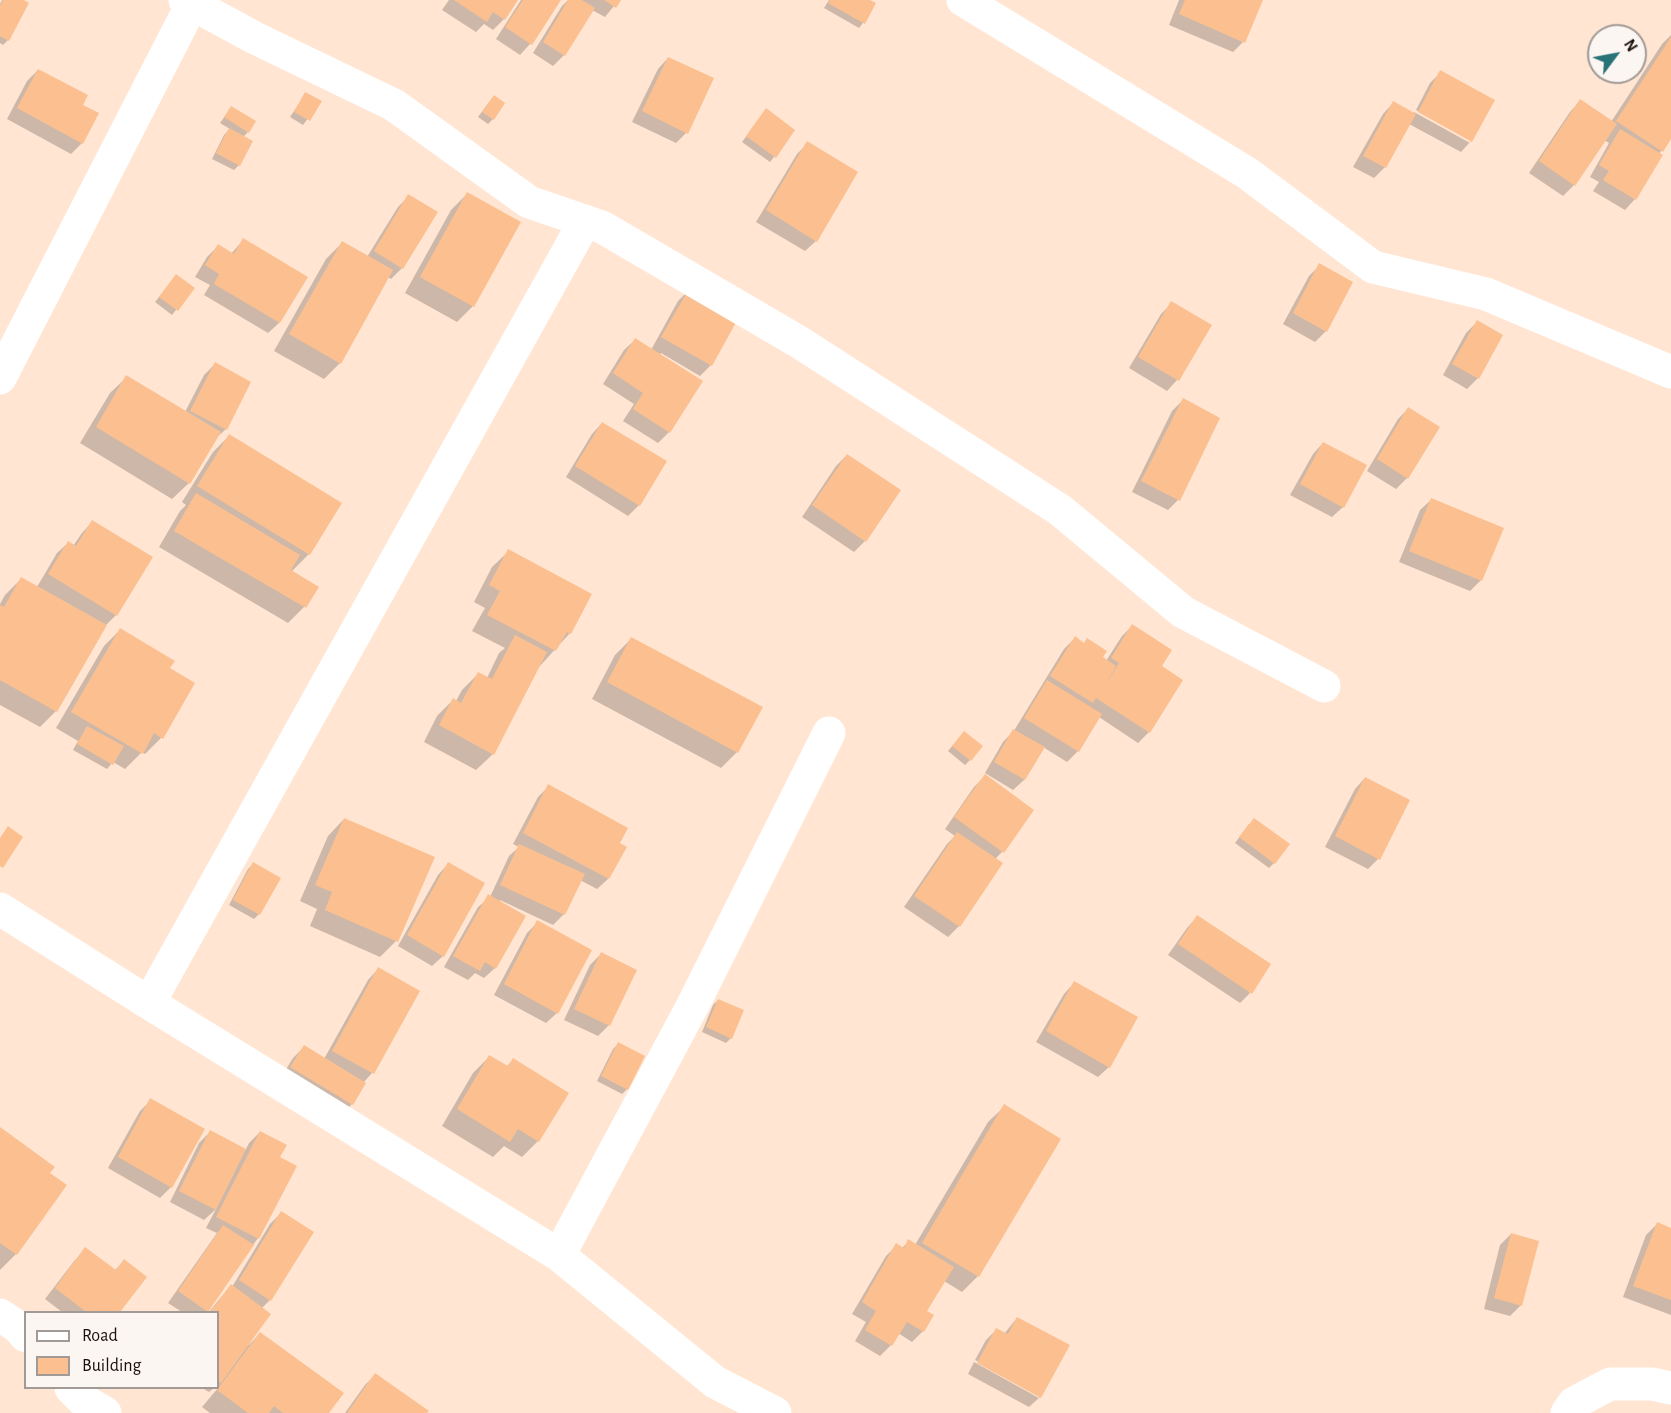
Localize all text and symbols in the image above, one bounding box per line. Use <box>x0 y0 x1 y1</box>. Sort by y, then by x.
north arrow <box>1587 24 1647 84</box>
text: N <box>1621 37 1640 54</box>
legend <box>24 1311 219 1389</box>
text: Road <box>82 1327 118 1345</box>
text: Building <box>82 1357 141 1375</box>

